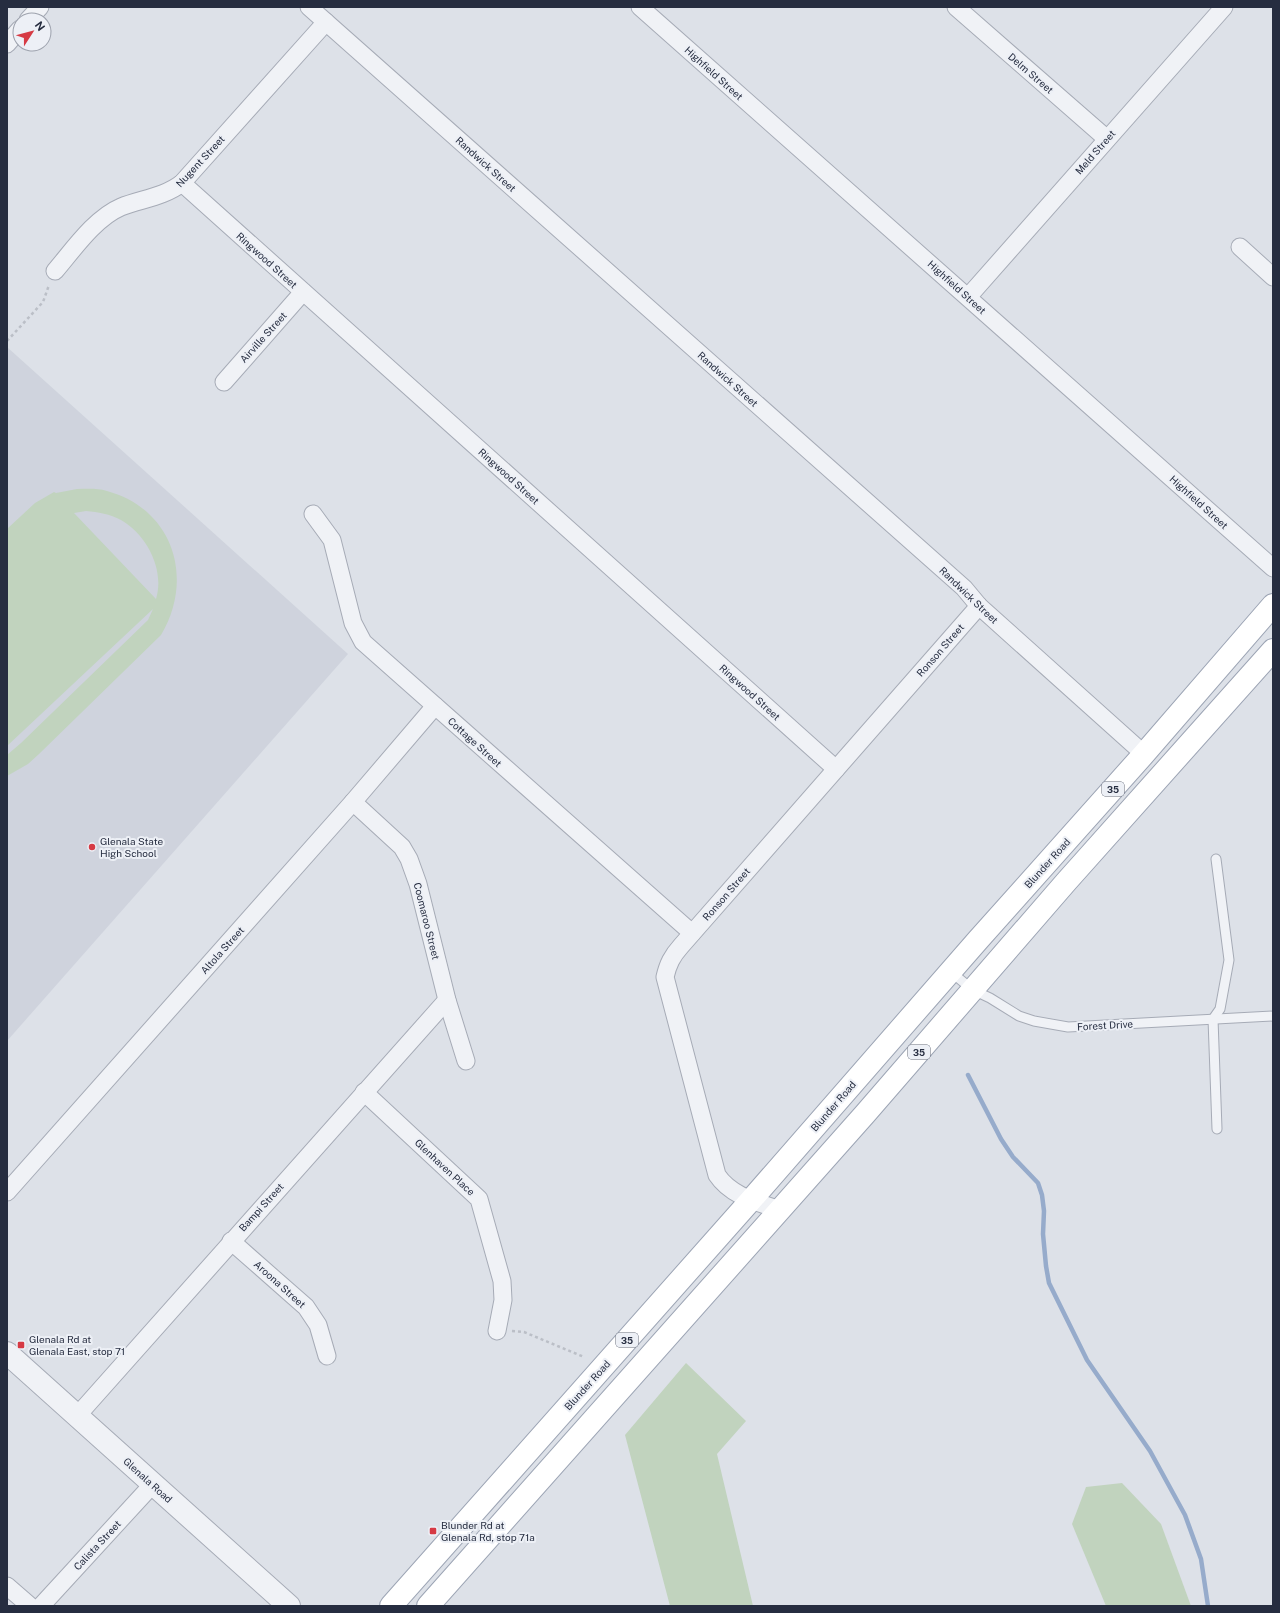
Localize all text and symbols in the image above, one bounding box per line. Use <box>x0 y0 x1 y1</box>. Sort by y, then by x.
north arrow <box>12 12 52 52</box>
text: N <box>33 19 47 33</box>
street label: Highfield Street <box>682 44 746 102</box>
street label: Delm Street <box>1006 50 1056 96</box>
street label: Meld Street <box>1072 127 1118 177</box>
street label: Nugent Street <box>173 133 227 189</box>
street label: Randwick Street <box>453 134 519 194</box>
street label: Ringwood Street <box>234 229 300 291</box>
street label: Highfield Street <box>925 258 989 316</box>
street label: Airville Street <box>237 309 289 365</box>
street label: Randwick Street <box>695 349 761 409</box>
street label: Ringwood Street <box>476 445 542 507</box>
street label: Highfield Street <box>1167 473 1231 531</box>
street label: Randwick Street <box>937 564 1001 626</box>
street label: Ronson Street <box>914 621 966 679</box>
street label: Ringwood Street <box>717 661 783 723</box>
street label: Cottage Street <box>446 715 505 769</box>
road number: 35 <box>1102 782 1124 796</box>
place label: Glenala State High School <box>100 835 163 859</box>
street label: Blunder Road <box>1022 836 1073 890</box>
marker: Glenala State High School <box>87 842 97 852</box>
street label: Ronson Street <box>700 865 752 923</box>
street label: Coomaroo Street <box>412 881 442 961</box>
street label: Altola Street <box>198 924 246 976</box>
street label: Forest Drive <box>1077 1018 1134 1032</box>
road number: 35 <box>908 1045 930 1059</box>
street label: Blunder Road <box>808 1078 858 1134</box>
street label: Glenhaven Place <box>413 1136 478 1198</box>
street label: Bampi Street <box>236 1180 286 1234</box>
street label: Aroona Street <box>252 1258 308 1310</box>
place label: Glenala Rd at Glenala East, stop 71 <box>29 1333 125 1357</box>
road number: 35 <box>616 1333 638 1347</box>
marker: Glenala Rd at Glenala East, stop 71 <box>16 1340 26 1350</box>
street label: Blunder Road <box>562 1358 613 1412</box>
street label: Glenala Road <box>121 1455 175 1505</box>
street label: Calista Street <box>71 1518 123 1572</box>
place label: Blunder Rd at Glenala Rd, stop 71a <box>441 1519 535 1543</box>
marker: Blunder Rd at Glenala Rd, stop 71a <box>428 1526 438 1536</box>

